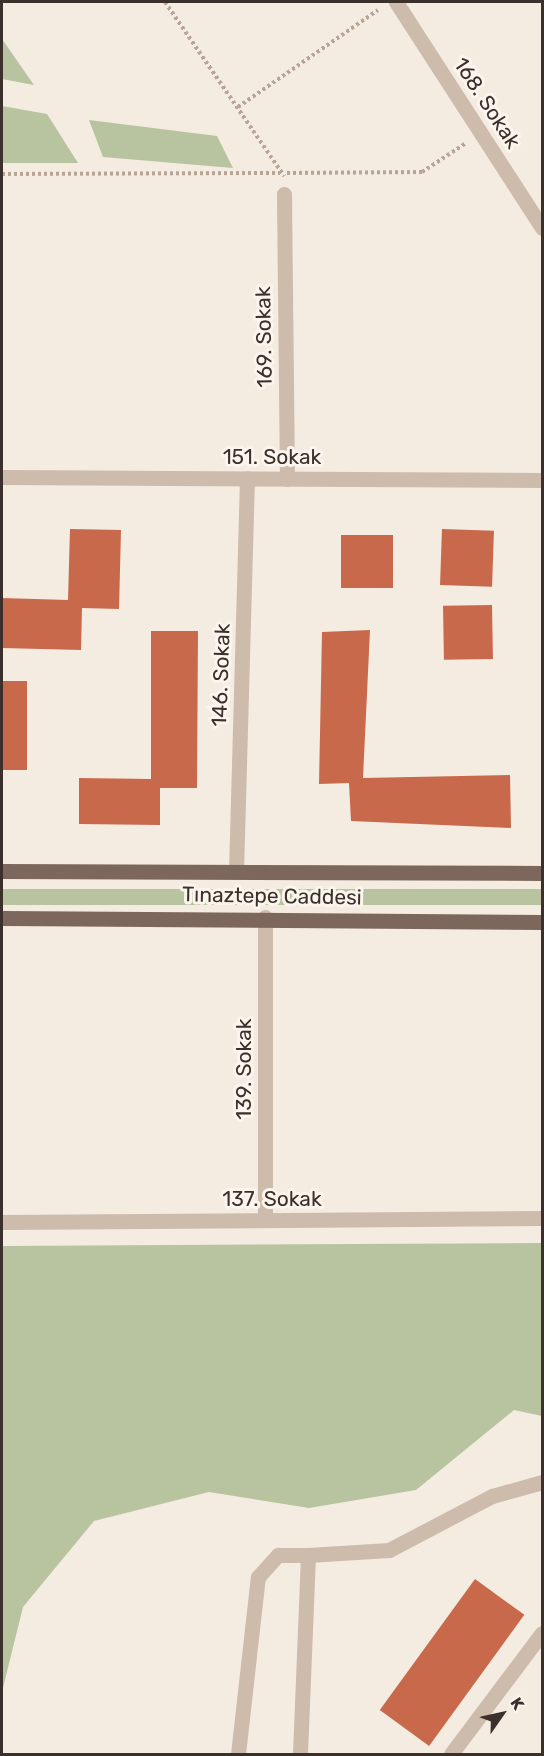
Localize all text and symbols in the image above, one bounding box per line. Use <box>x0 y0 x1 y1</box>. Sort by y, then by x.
street label: 168. Sokak <box>448 53 526 153</box>
street label: 169. Sokak <box>251 286 277 388</box>
street label: 151. Sokak <box>223 444 321 470</box>
street label: 146. Sokak <box>207 623 235 727</box>
street label: Tınaztepe Caddesi <box>182 882 362 910</box>
street label: 139. Sokak <box>231 1018 257 1120</box>
street label: 137. Sokak <box>222 1186 322 1212</box>
north arrow <box>472 1684 532 1744</box>
text: K <box>506 1694 528 1713</box>

